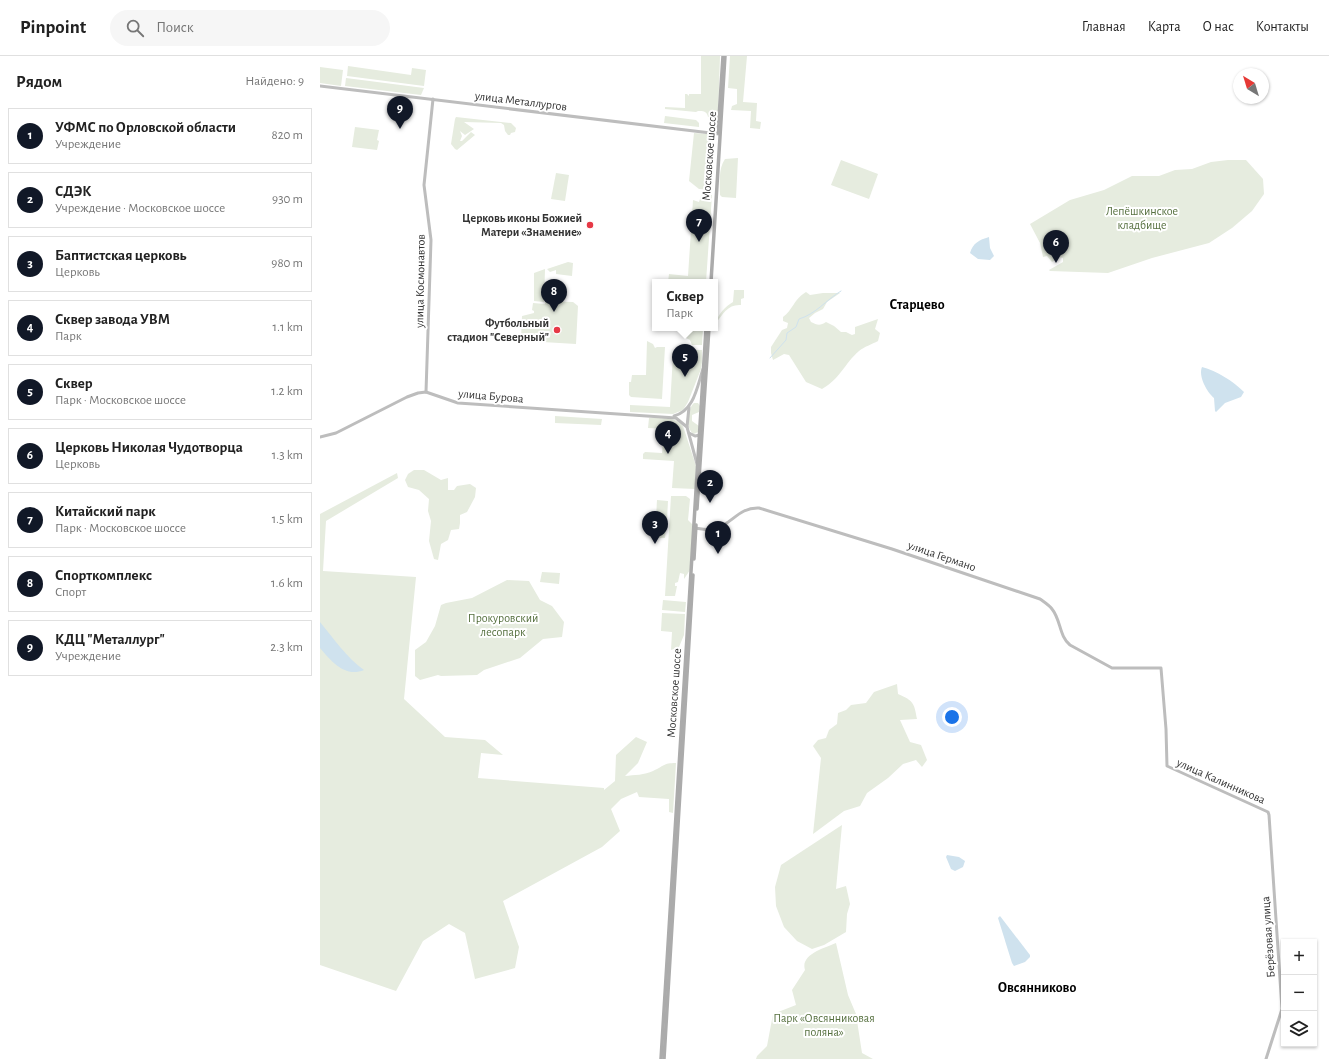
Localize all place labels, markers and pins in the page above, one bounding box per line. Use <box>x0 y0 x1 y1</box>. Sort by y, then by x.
pin: 9 <box>387 96 413 129</box>
pin: 7 <box>686 209 712 242</box>
place label: Церковь иконы Божией Матери «Знамение» <box>462 212 582 238</box>
marker: Церковь иконы Божией Матери «Знамение» <box>585 220 595 230</box>
pin: 6 <box>1043 230 1069 263</box>
pin: 8 <box>541 279 567 312</box>
place label: Футбольный стадион "Северный" <box>447 317 549 343</box>
marker: Футбольный стадион "Северный" <box>552 325 562 335</box>
pin: 5 <box>672 344 698 377</box>
pin: 4 <box>655 421 681 454</box>
pin: 2 <box>697 470 723 503</box>
pin: 3 <box>642 511 668 544</box>
pin: 1 <box>705 521 731 554</box>

